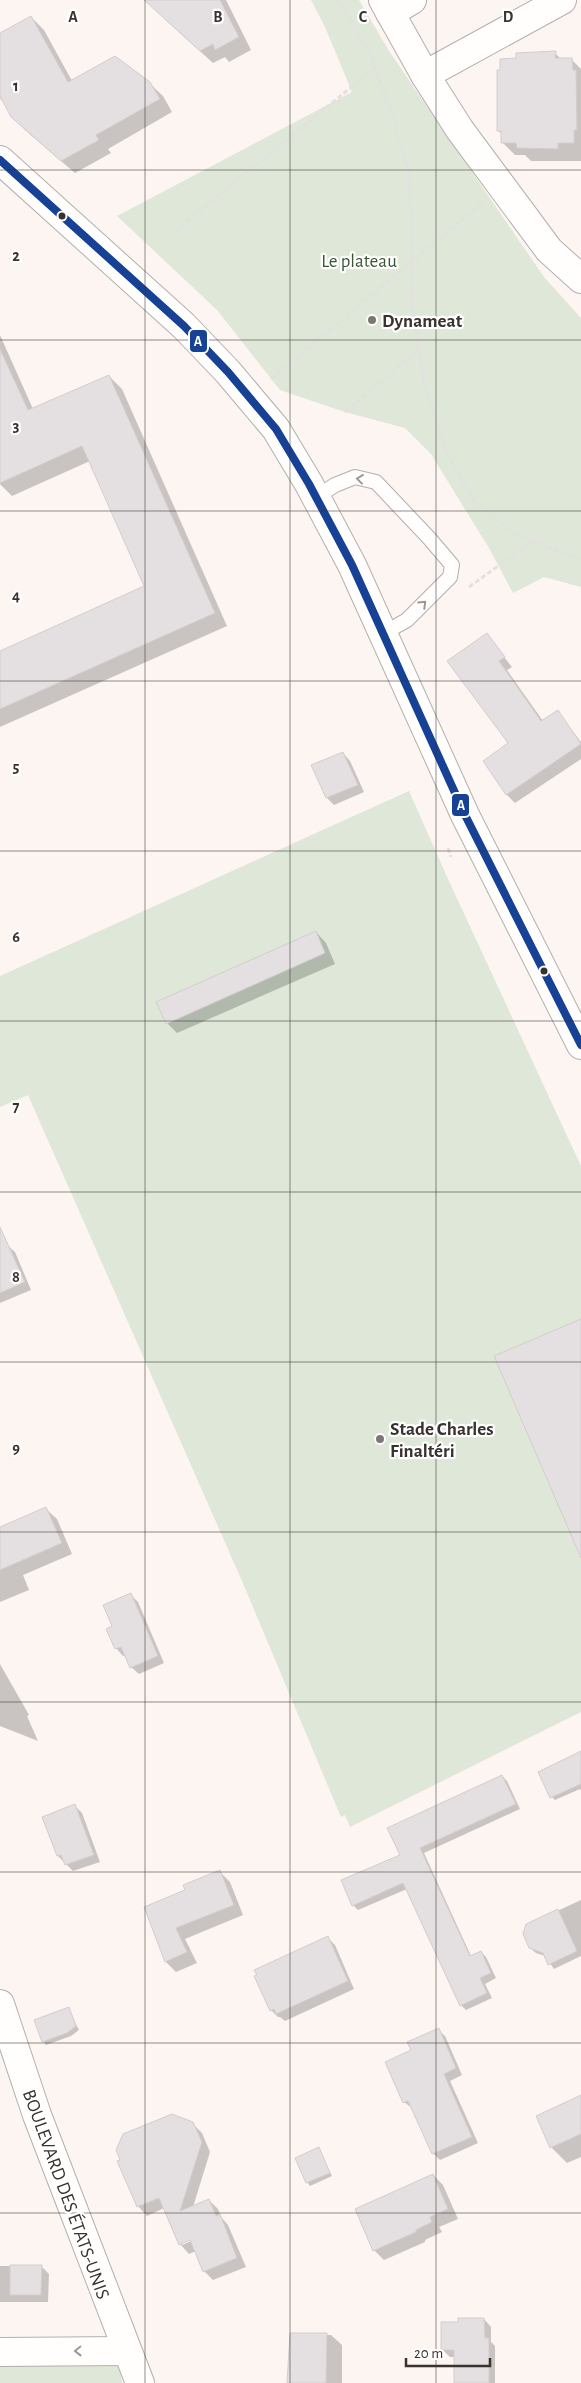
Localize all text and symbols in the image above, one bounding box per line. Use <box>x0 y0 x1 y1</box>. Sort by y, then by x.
text: A <box>68 9 78 25</box>
text: B <box>213 9 223 25</box>
text: C <box>359 9 368 25</box>
text: D <box>503 9 514 25</box>
text: 1 <box>13 78 19 94</box>
unlabelled marker <box>57 211 67 221</box>
text: 2 <box>12 248 20 264</box>
park label: Le plateau <box>321 252 397 271</box>
place label: Dynameat <box>382 312 463 331</box>
marker: Dynameat <box>366 314 378 326</box>
line badge: A <box>189 329 208 353</box>
text: A <box>194 335 203 349</box>
text: 3 <box>13 418 20 434</box>
one-way arrow <box>355 474 363 485</box>
text: 4 <box>12 588 20 604</box>
one-way arrow <box>417 601 426 610</box>
text: 5 <box>13 759 20 775</box>
line badge: A <box>451 793 470 817</box>
text: A <box>457 799 466 813</box>
text: 6 <box>12 929 20 945</box>
unlabelled marker <box>539 966 549 976</box>
text: 7 <box>13 1099 20 1115</box>
text: 8 <box>12 1269 20 1285</box>
place label: Stade Charles Finaltéri <box>390 1420 494 1461</box>
marker: Stade Charles Finaltéri <box>374 1433 386 1445</box>
text: 9 <box>12 1440 20 1456</box>
street label: BOULEVARD DES ÉTATS-UNIS <box>19 2086 114 2302</box>
scale bar <box>406 2336 490 2368</box>
one-way arrow <box>73 2346 81 2356</box>
text: 20 m <box>414 2346 443 2361</box>

